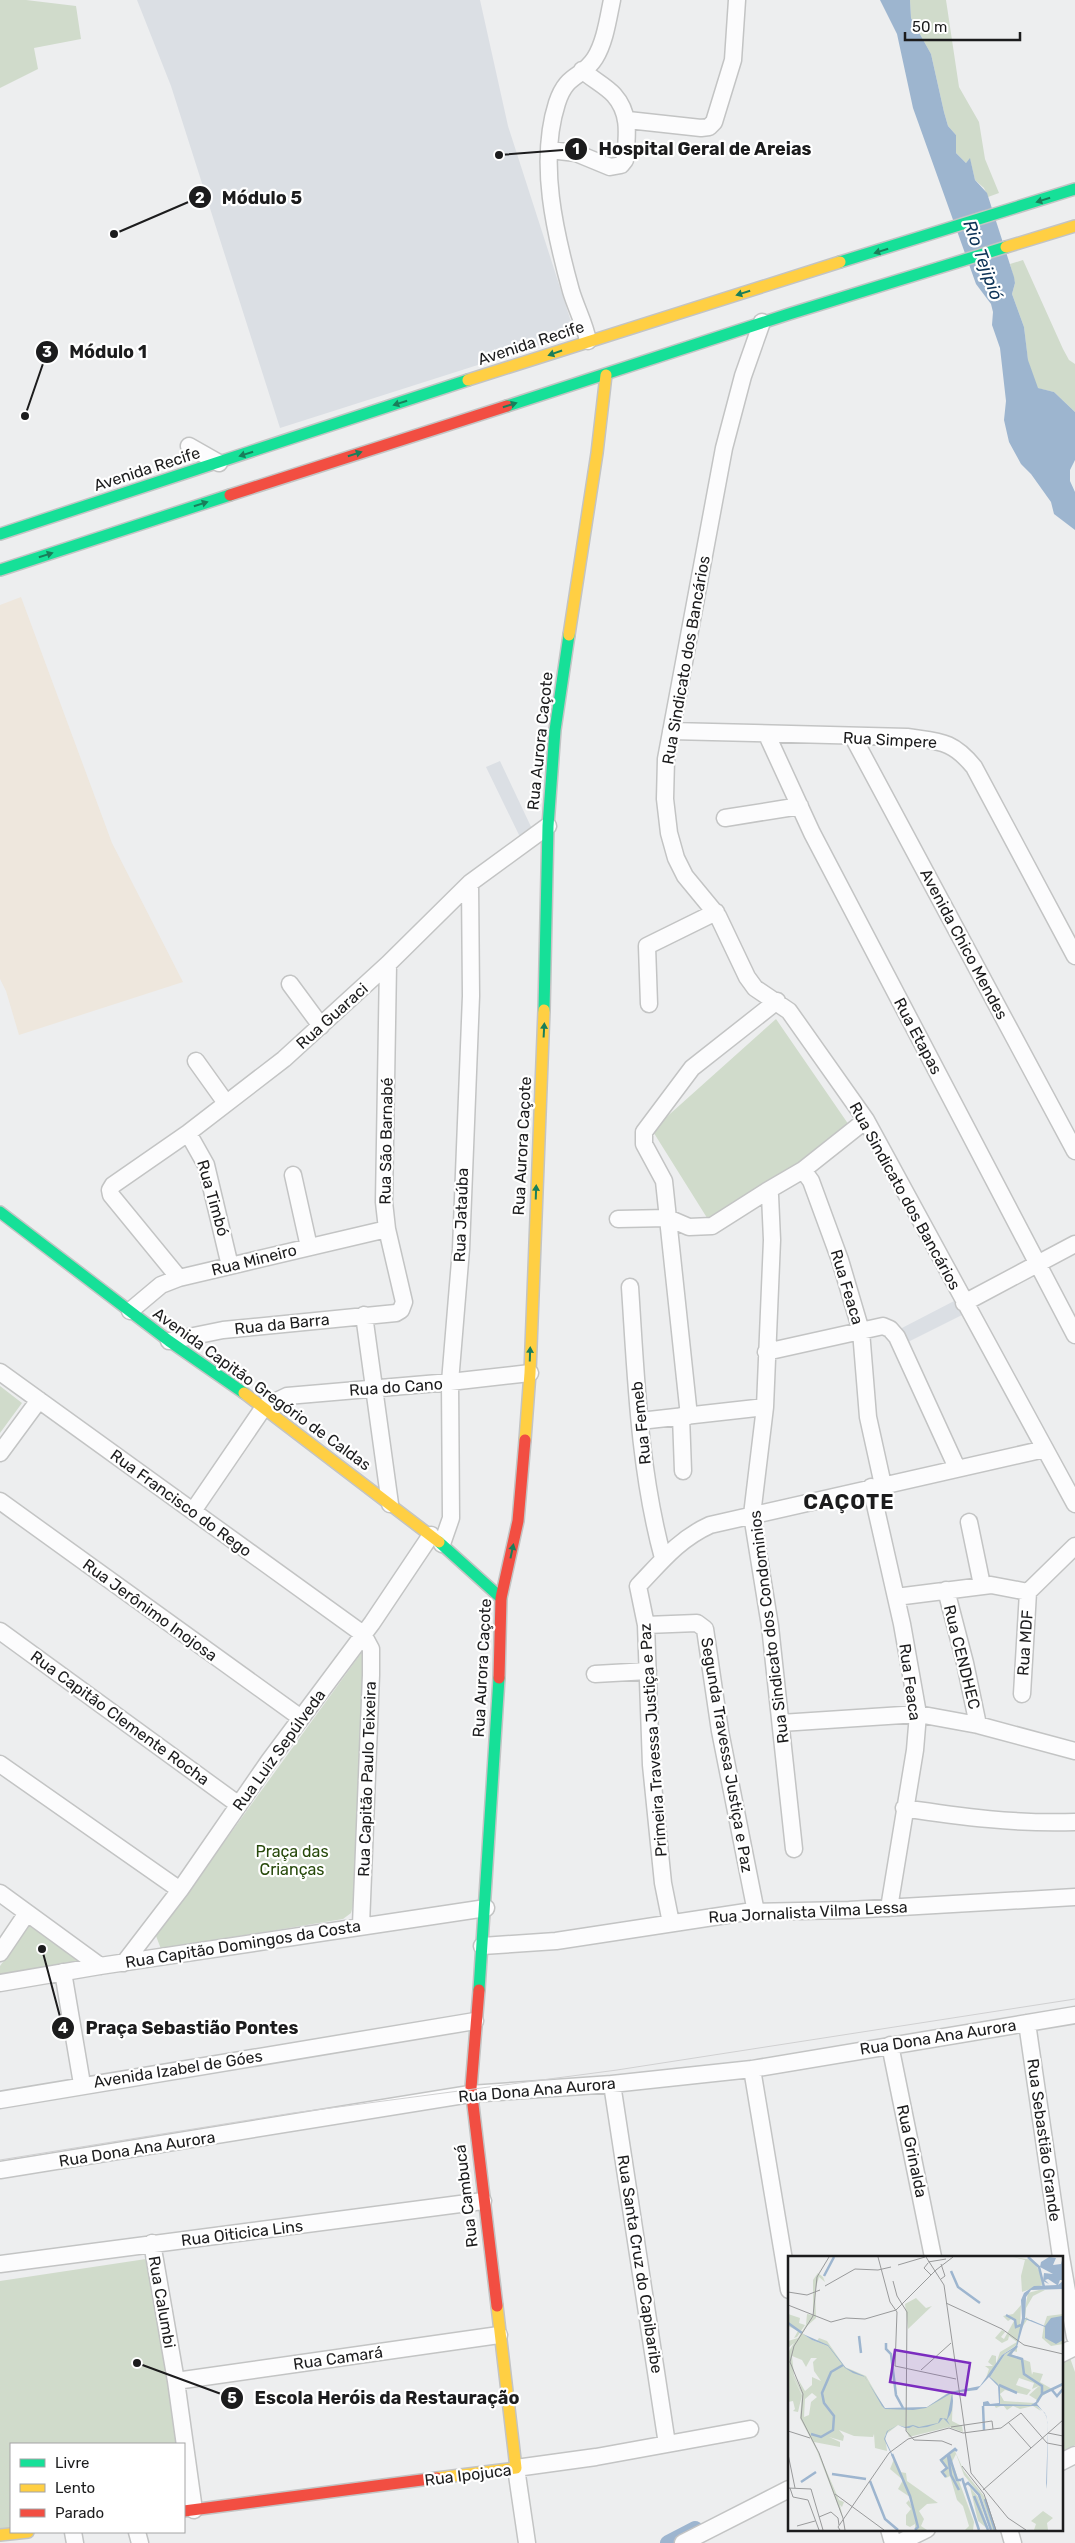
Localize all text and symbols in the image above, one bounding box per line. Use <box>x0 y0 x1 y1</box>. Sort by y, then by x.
scale bar <box>905 10 1020 42</box>
text: 50 m <box>912 18 947 36</box>
callout: Hospital Geral de Areias <box>563 132 822 165</box>
text: Hospital Geral de Areias <box>599 138 812 160</box>
text: 1 <box>572 140 580 158</box>
callout: Módulo 5 <box>187 181 313 214</box>
text: Módulo 5 <box>222 187 302 209</box>
text: 2 <box>195 189 205 207</box>
one-way arrow <box>1035 196 1050 204</box>
water label: Rio Tejipió <box>958 217 1008 303</box>
one-way arrow <box>873 247 888 255</box>
one-way arrow <box>735 290 750 298</box>
street label: Avenida Recife <box>475 317 587 369</box>
callout: Módulo 1 <box>35 335 157 368</box>
text: Módulo 1 <box>69 341 147 363</box>
text: 3 <box>42 343 52 361</box>
one-way arrow <box>547 350 562 357</box>
one-way arrow <box>393 400 408 408</box>
one-way arrow <box>503 400 518 408</box>
street label: Avenida Recife <box>91 443 203 495</box>
one-way arrow <box>238 450 253 458</box>
one-way arrow <box>348 450 363 457</box>
one-way arrow <box>193 500 208 507</box>
one-way arrow <box>39 551 54 558</box>
street label: Rua Sindicato dos Bancários <box>658 554 714 766</box>
street label: Rua Aurora Caçote <box>523 671 557 811</box>
street label: Rua Simpere <box>842 728 938 752</box>
street label: Avenida Chico Mendes <box>916 865 1012 1023</box>
street label: Rua Guaraci <box>292 979 372 1053</box>
street label: Rua Etapas <box>890 994 946 1078</box>
one-way arrow <box>540 1021 548 1037</box>
street label: Rua Aurora Caçote <box>509 1076 535 1216</box>
street label: Rua São Barnabé <box>375 1077 397 1205</box>
street label: Rua Sindicato dos Bancários <box>845 1099 965 1293</box>
street label: Rua Timbó <box>193 1158 233 1238</box>
street label: Rua Jataúba <box>450 1167 472 1263</box>
one-way arrow <box>532 1184 540 1200</box>
street label: Rua Mineiro <box>209 1240 299 1280</box>
street label: Rua Feaca <box>827 1247 867 1327</box>
street label: Avenida Capitão Gregório de Caldas <box>149 1304 375 1474</box>
street label: Rua da Barra <box>234 1310 330 1338</box>
one-way arrow <box>526 1346 534 1362</box>
street label: Rua do Cano <box>349 1374 443 1400</box>
street label: Rua Femeb <box>627 1380 655 1466</box>
street label: Rua Francisco do Rego <box>107 1445 255 1561</box>
district label: CAÇOTE <box>803 1489 895 1514</box>
street label: Rua Sindicato dos Condominios <box>745 1509 793 1745</box>
one-way arrow <box>508 1543 516 1558</box>
street label: Rua Jerônimo Inojosa <box>79 1555 221 1665</box>
street label: Rua Aurora Caçote <box>469 1598 495 1738</box>
street label: Rua CENDHEC <box>940 1603 984 1711</box>
street label: Rua MDF <box>1013 1609 1037 1677</box>
street label: Primeira Travessa Justiça e Paz <box>635 1622 671 1858</box>
street label: Segunda Travessa Justiça e Paz <box>697 1636 757 1874</box>
street label: Rua Feaca <box>895 1642 925 1722</box>
street label: Rua Capitão Clemente Rocha <box>27 1647 213 1789</box>
street label: Rua Capitão Paulo Teixeira <box>354 1681 380 1877</box>
street label: Rua Luiz Sepúlveda <box>229 1686 329 1814</box>
park label: Praça das Crianças <box>255 1842 329 1879</box>
street label: Rua Jornalista Vilma Lessa <box>708 1897 908 1927</box>
street label: Rua Capitão Domingos da Costa <box>124 1916 362 1972</box>
callout: Praça Sebastião Pontes <box>50 2012 308 2045</box>
street label: Rua Dona Ana Aurora <box>858 2015 1018 2059</box>
text: Praça Sebastião Pontes <box>86 2017 299 2039</box>
text: 4 <box>58 2019 68 2037</box>
street label: Avenida Izabel de Góes <box>92 2046 264 2092</box>
street label: Rua Sebastião Grande <box>1023 2057 1065 2223</box>
street label: Rua Dona Ana Aurora <box>457 2074 617 2106</box>
street label: Rua Grinalda <box>893 2103 931 2199</box>
street label: Rua Dona Ana Aurora <box>57 2127 217 2171</box>
street label: Rua Cambucá <box>450 2144 482 2248</box>
street label: Rua Santa Cruz do Capibaribe <box>613 2153 667 2375</box>
street label: Rua Oiticica Lins <box>180 2216 304 2250</box>
street label: Rua Calumbi <box>145 2254 179 2350</box>
inset map <box>788 2256 1062 2530</box>
street label: Rua Camará <box>292 2342 384 2374</box>
callout: Escola Heróis da Restauração <box>219 2382 529 2415</box>
text: Escola Heróis da Restauração <box>255 2387 519 2409</box>
text: 5 <box>227 2389 237 2407</box>
legend <box>10 2443 185 2533</box>
text: Livre <box>55 2454 89 2472</box>
street label: Rua Ipojuca <box>424 2460 512 2490</box>
text: Lento <box>55 2479 95 2497</box>
text: Parado <box>55 2504 104 2522</box>

